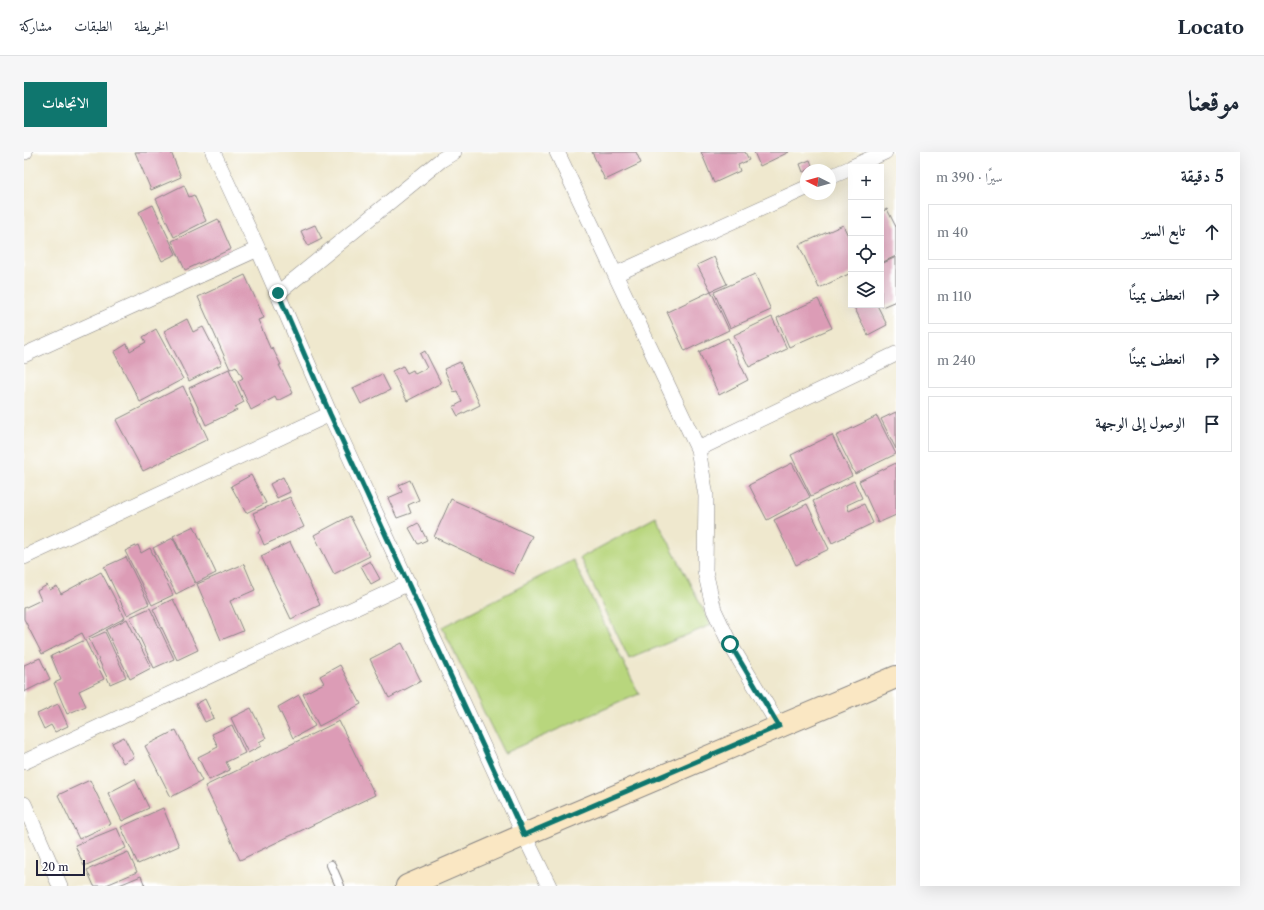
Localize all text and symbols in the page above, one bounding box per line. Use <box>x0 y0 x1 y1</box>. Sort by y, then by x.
text: Locato <box>1178 16 1244 39</box>
text: مشاركة <box>20 17 52 35</box>
text: الطبقات <box>74 17 112 35</box>
text: الخريطة <box>134 17 168 35</box>
button: الاتجاهات <box>24 82 107 127</box>
text: موقعنا <box>1188 84 1240 118</box>
north arrow <box>800 164 836 200</box>
map controls <box>848 164 884 308</box>
button: + <box>848 164 884 200</box>
text: 5 دقيقة <box>1181 166 1224 186</box>
text: سيرًا · 390 m <box>936 169 1003 185</box>
button: − <box>848 200 884 236</box>
text: تابع السير <box>1142 221 1185 240</box>
icon: ahead <box>1201 221 1223 243</box>
text: 40 m <box>937 224 968 240</box>
button: locate <box>848 236 884 272</box>
button: layers <box>848 272 884 308</box>
route end <box>269 284 287 302</box>
text: انعطف يمينًا <box>1129 285 1185 304</box>
icon: right <box>1201 285 1223 307</box>
text: 110 m <box>937 288 972 304</box>
text: انعطف يمينًا <box>1129 349 1185 368</box>
icon: right <box>1201 349 1223 371</box>
text: 240 m <box>937 352 976 368</box>
text: الوصول إلى الوجهة <box>1095 413 1185 432</box>
icon: arrive <box>1201 413 1223 435</box>
route start <box>721 635 739 653</box>
scale bar <box>36 858 85 877</box>
text: 20 m <box>42 860 68 874</box>

